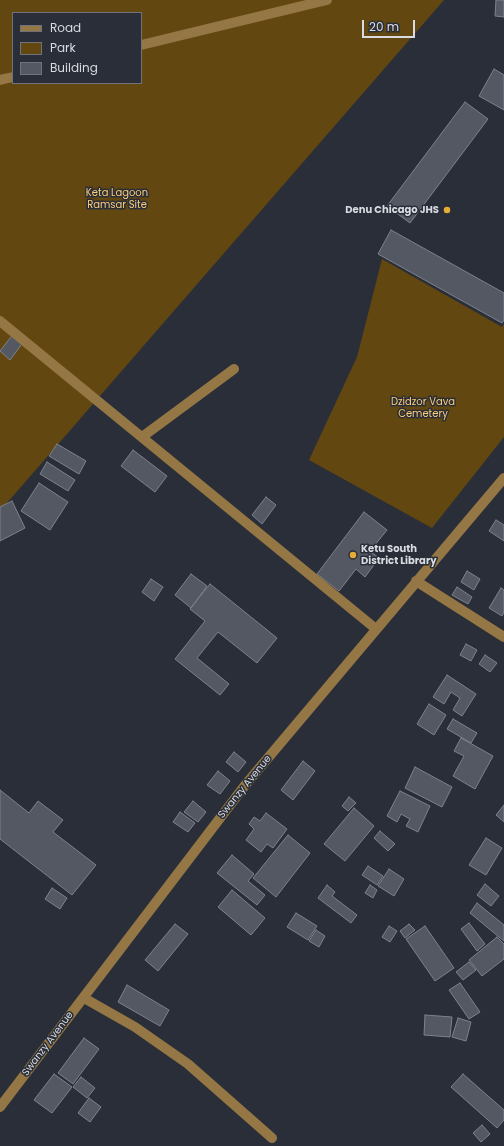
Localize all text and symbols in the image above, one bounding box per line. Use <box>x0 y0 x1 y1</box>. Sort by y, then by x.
legend <box>12 12 142 84</box>
scale bar <box>364 12 417 38</box>
text: 20 m <box>369 18 399 35</box>
text: Road <box>50 19 81 36</box>
text: Park <box>50 39 76 56</box>
text: Building <box>50 59 98 76</box>
park label: Keta Lagoon Ramsar Site <box>86 187 148 210</box>
place label: Denu Chicago JHS <box>345 204 439 216</box>
marker: Denu Chicago JHS <box>442 205 452 215</box>
park label: Dzidzor Vava Cemetery <box>391 396 455 420</box>
place label: Ketu South District Library <box>361 543 436 566</box>
marker: Ketu South District Library <box>348 550 358 560</box>
street label: Swanzy Avenue <box>216 753 274 821</box>
street label: Swanzy Avenue <box>20 1009 76 1079</box>

